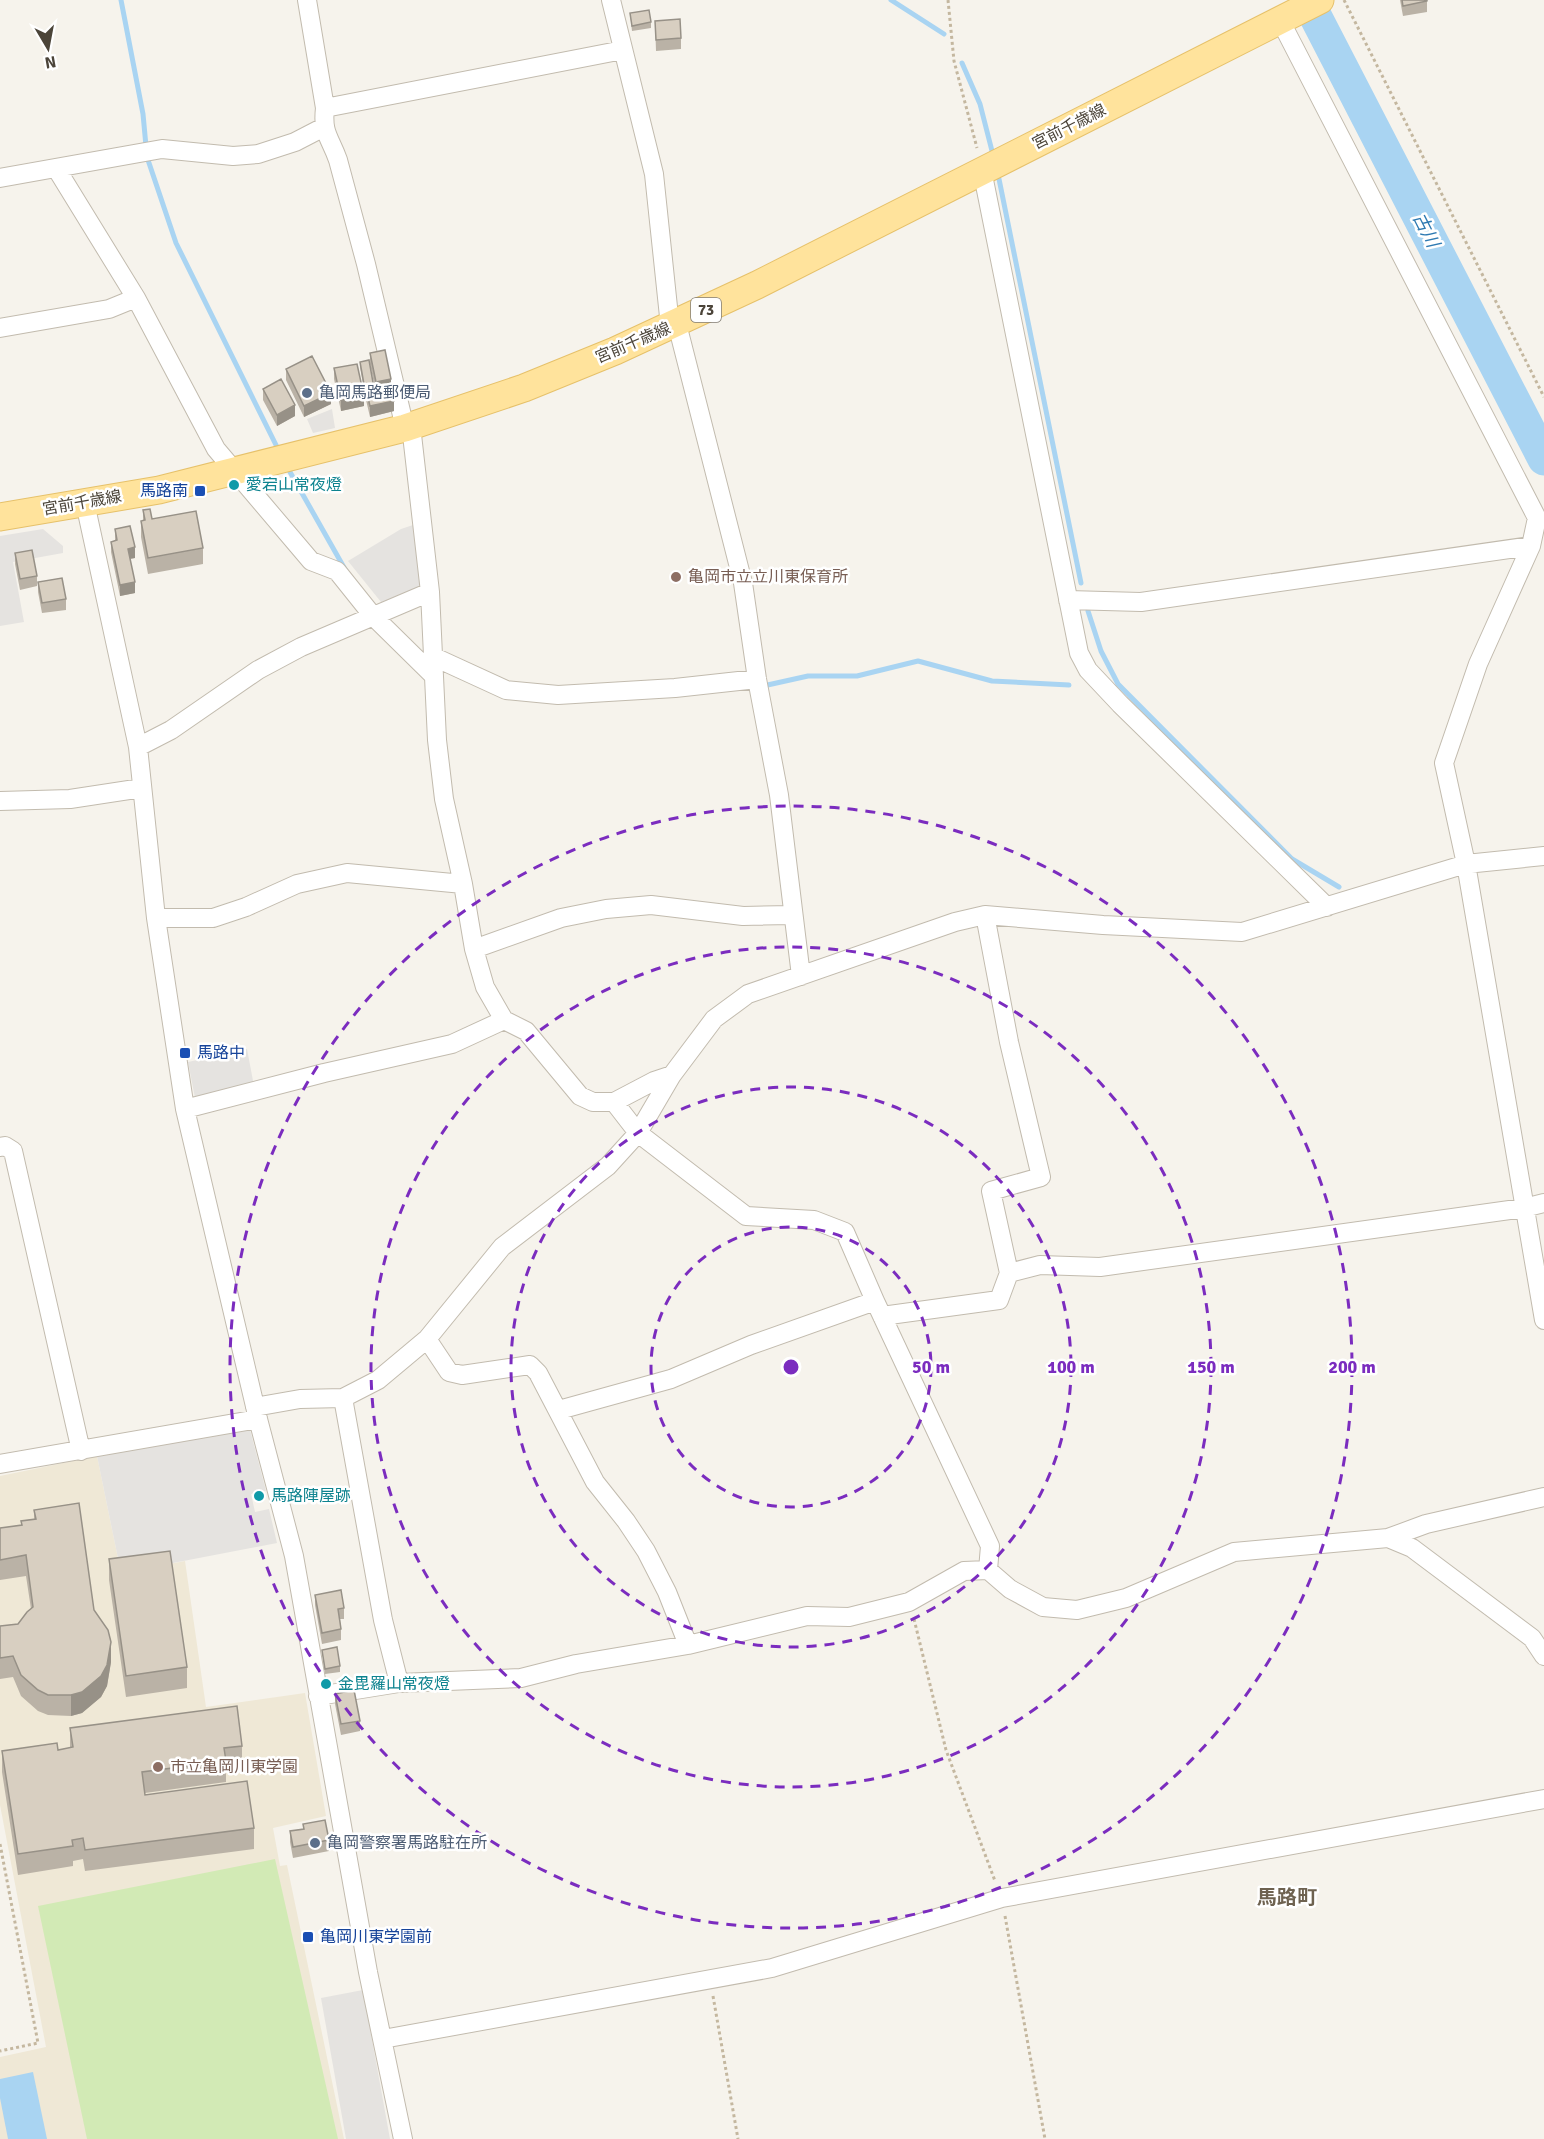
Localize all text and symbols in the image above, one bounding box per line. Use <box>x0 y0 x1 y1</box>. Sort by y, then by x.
north arrow <box>18 18 78 78</box>
text: N <box>43 51 58 73</box>
street label: 宮前千歳線 <box>1029 100 1109 154</box>
water label: 古川 <box>1408 209 1445 253</box>
road number: 73 <box>691 298 721 322</box>
street label: 宮前千歳線 <box>592 318 674 368</box>
place label: 亀岡馬路郵便局 <box>319 383 431 403</box>
marker: 亀岡馬路郵便局 <box>300 386 314 400</box>
place label: 愛宕山常夜燈 <box>246 475 342 495</box>
marker: 愛宕山常夜燈 <box>227 478 241 492</box>
place label: 馬路南 <box>140 481 188 501</box>
marker: 馬路南 <box>193 484 207 498</box>
street label: 宮前千歳線 <box>41 486 123 520</box>
place label: 亀岡市立立川東保育所 <box>688 567 848 587</box>
marker: 亀岡市立立川東保育所 <box>669 570 683 584</box>
place label: 馬路中 <box>197 1043 245 1063</box>
marker: 馬路中 <box>178 1046 192 1060</box>
text: 50 m <box>912 1356 950 1378</box>
text: 100 m <box>1047 1356 1095 1378</box>
text: 150 m <box>1187 1356 1235 1378</box>
text: 200 m <box>1328 1356 1376 1378</box>
centre of rings <box>781 1357 801 1377</box>
place label: 馬路陣屋跡 <box>271 1486 351 1506</box>
marker: 馬路陣屋跡 <box>252 1489 266 1503</box>
place label: 金毘羅山常夜燈 <box>338 1674 450 1694</box>
marker: 金毘羅山常夜燈 <box>319 1677 333 1691</box>
place label: 市立亀岡川東学園 <box>170 1757 298 1777</box>
marker: 市立亀岡川東学園 <box>151 1760 165 1774</box>
place label: 亀岡警察署馬路駐在所 <box>327 1833 487 1853</box>
marker: 亀岡警察署馬路駐在所 <box>308 1836 322 1850</box>
district label: 馬路町 <box>1257 1885 1317 1910</box>
place label: 亀岡川東学園前 <box>320 1927 432 1947</box>
marker: 亀岡川東学園前 <box>301 1930 315 1944</box>

